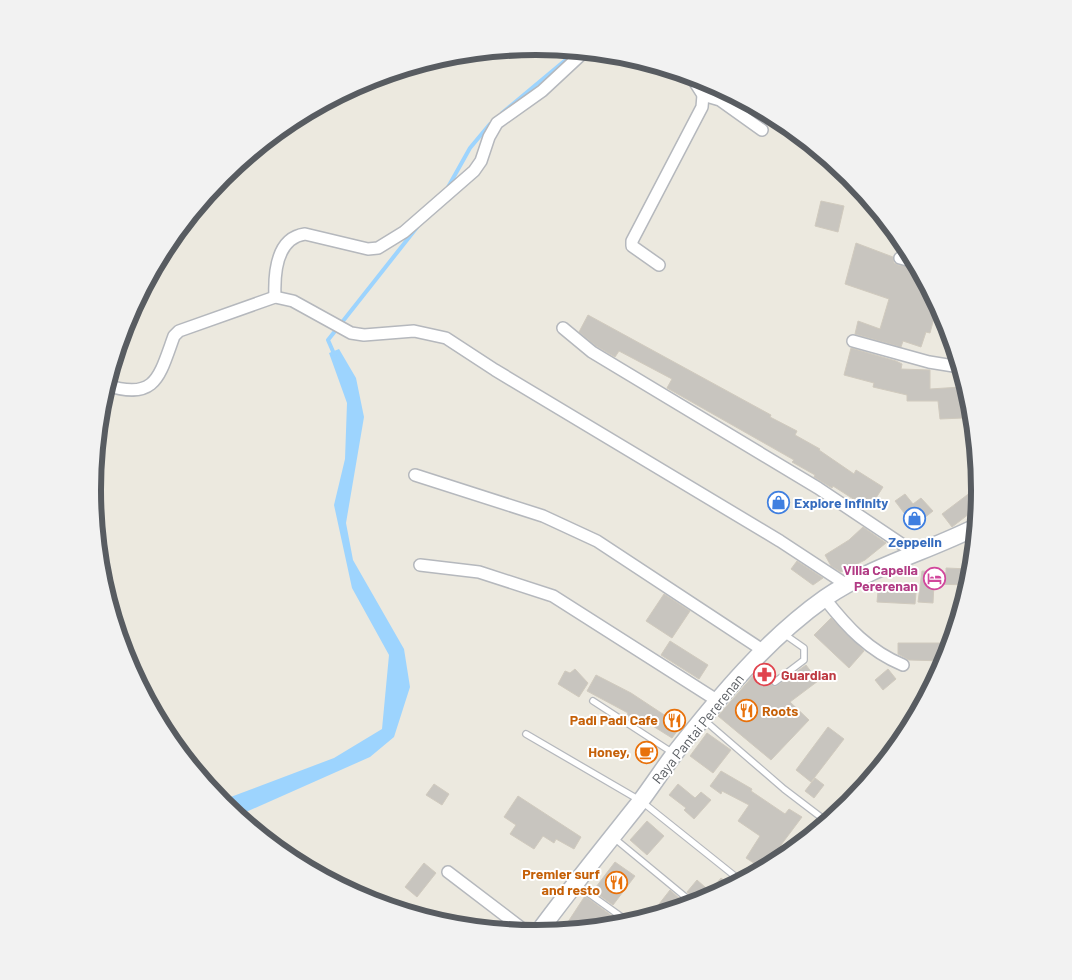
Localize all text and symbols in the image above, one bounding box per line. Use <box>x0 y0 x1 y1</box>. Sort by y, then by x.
shop icon: Explore Infinity <box>766 491 790 515</box>
place label: Explore Infinity <box>794 494 888 511</box>
shop icon: Zeppelin <box>903 507 927 531</box>
place label: Zeppelin <box>888 533 942 550</box>
place label: Villa Capella Pererenan <box>843 561 918 594</box>
hotel icon: Villa Capella Pererenan <box>922 566 946 590</box>
pharmacy icon: Guardian <box>753 663 777 687</box>
place label: Guardian <box>781 666 836 683</box>
street label: Raya Pantai Pererenan <box>648 670 747 787</box>
restaurant icon: Roots <box>734 699 758 723</box>
place label: Roots <box>762 702 798 719</box>
restaurant icon: Padi Padi Cafe <box>662 708 686 732</box>
place label: Padi Padi Cafe <box>570 711 658 728</box>
cafe icon: Honey, <box>634 740 658 764</box>
place label: Honey, <box>588 743 630 760</box>
place label: Premier surf and resto <box>522 865 600 898</box>
restaurant icon: Premier surf and resto <box>604 870 628 894</box>

